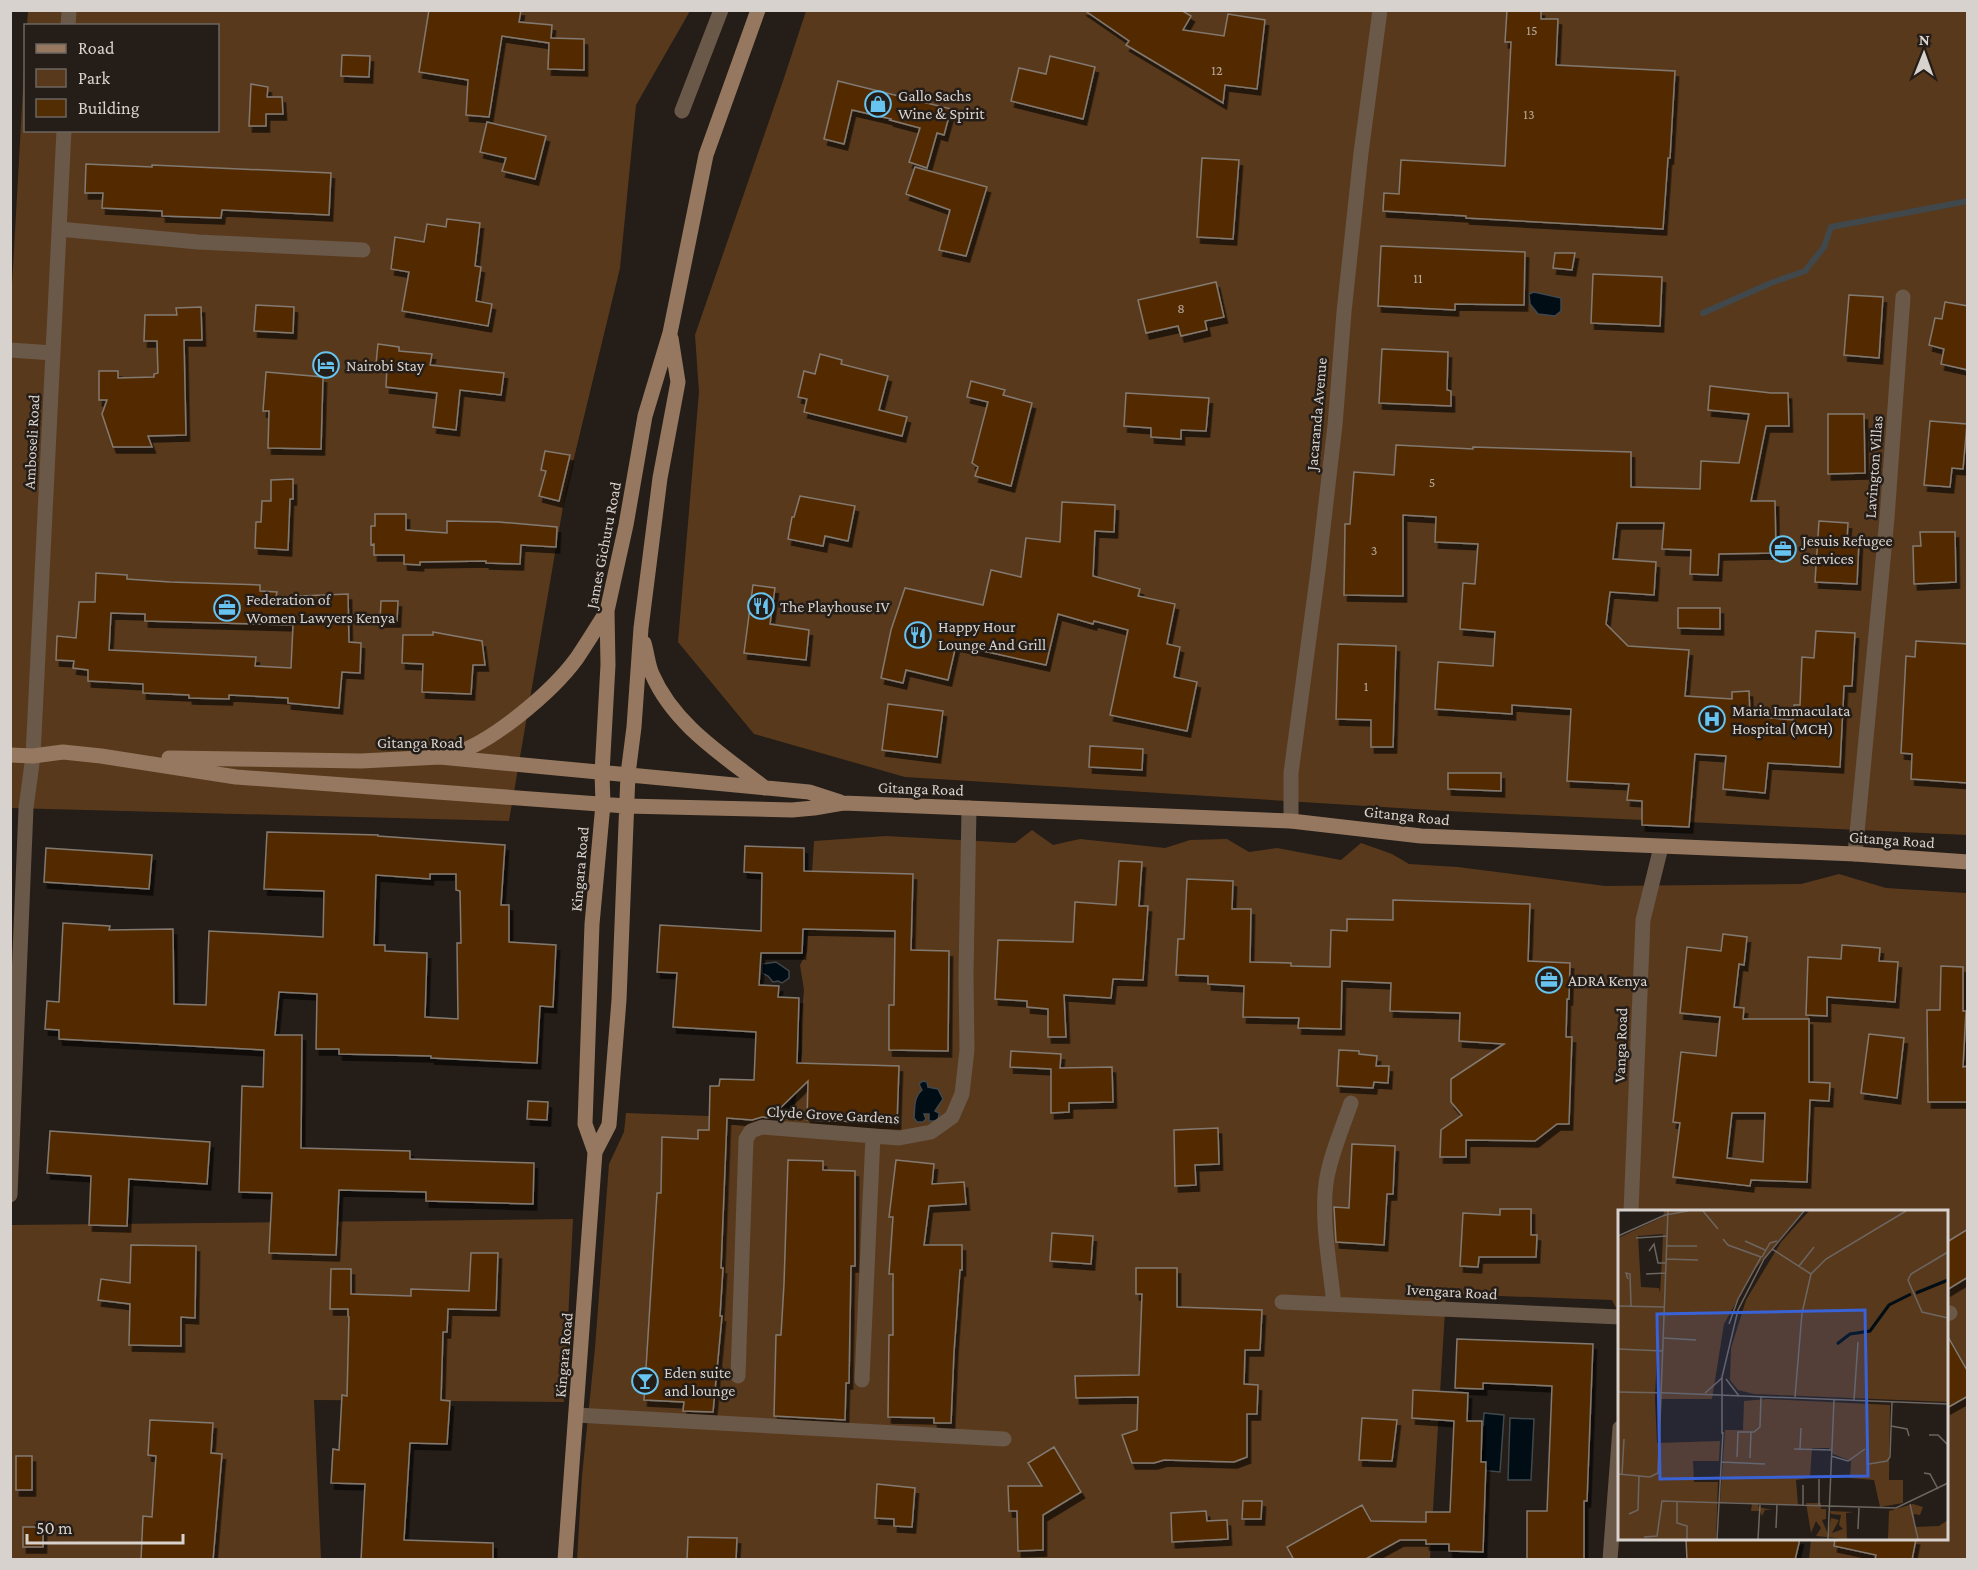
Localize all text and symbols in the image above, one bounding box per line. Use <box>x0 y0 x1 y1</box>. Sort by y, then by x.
house number: 15 <box>1526 22 1538 38</box>
legend <box>24 24 219 132</box>
north arrow <box>1894 24 1954 84</box>
text: N <box>1919 31 1930 48</box>
text: Road <box>78 38 115 58</box>
house number: 12 <box>1211 62 1223 78</box>
text: Park <box>78 68 110 88</box>
place label: Gallo Sachs Wine & Spirit <box>898 87 985 123</box>
shop icon: Gallo Sachs Wine & Spirit <box>863 89 893 119</box>
text: Building <box>78 98 140 118</box>
house number: 13 <box>1523 106 1535 122</box>
house number: 11 <box>1413 270 1423 286</box>
house number: 8 <box>1177 300 1185 316</box>
hotel icon: Nairobi Stay <box>311 350 341 380</box>
place label: Nairobi Stay <box>346 357 425 375</box>
street label: Jacaranda Avenue <box>1303 357 1331 473</box>
street label: Amboseli Road <box>21 393 43 490</box>
street label: Lavington Villas <box>1861 415 1887 519</box>
house number: 5 <box>1429 474 1435 490</box>
street label: James Gichuru Road <box>582 480 625 612</box>
place label: Jesuis Refugee Services <box>1800 532 1893 567</box>
office icon: Jesuis Refugee Services <box>1768 534 1798 564</box>
house number: 3 <box>1371 542 1377 558</box>
place label: Federation of Women Lawyers Kenya <box>246 591 396 627</box>
restaurant icon: The Playhouse IV <box>746 591 776 621</box>
office icon: Federation of Women Lawyers Kenya <box>212 593 242 623</box>
place label: The Playhouse IV <box>780 598 890 616</box>
place label: Happy Hour Lounge And Grill <box>938 618 1046 654</box>
restaurant icon: Happy Hour Lounge And Grill <box>903 620 933 650</box>
house number: 1 <box>1364 678 1369 694</box>
place label: Maria Immaculata Hospital (MCH) <box>1732 702 1851 738</box>
hospital icon: Maria Immaculata Hospital (MCH) <box>1697 704 1727 734</box>
street label: Gitanga Road <box>377 734 464 752</box>
street label: Gitanga Road <box>878 779 965 800</box>
street label: Gitanga Road <box>1363 803 1451 830</box>
street label: Kingara Road <box>567 825 593 912</box>
street label: Gitanga Road <box>1848 828 1936 852</box>
office icon: ADRA Kenya <box>1534 965 1564 995</box>
place label: ADRA Kenya <box>1568 972 1648 990</box>
street label: Vanga Road <box>1611 1007 1631 1083</box>
street label: Clyde Grove Gardens <box>766 1103 900 1127</box>
inset map <box>1618 1210 1948 1540</box>
street label: Ivengara Road <box>1406 1281 1498 1303</box>
street label: Kingara Road <box>551 1311 577 1398</box>
place label: Eden suite and lounge <box>664 1364 735 1400</box>
bar icon: Eden suite and lounge <box>630 1366 660 1396</box>
scale bar <box>27 1507 183 1545</box>
text: 50 m <box>36 1518 73 1538</box>

